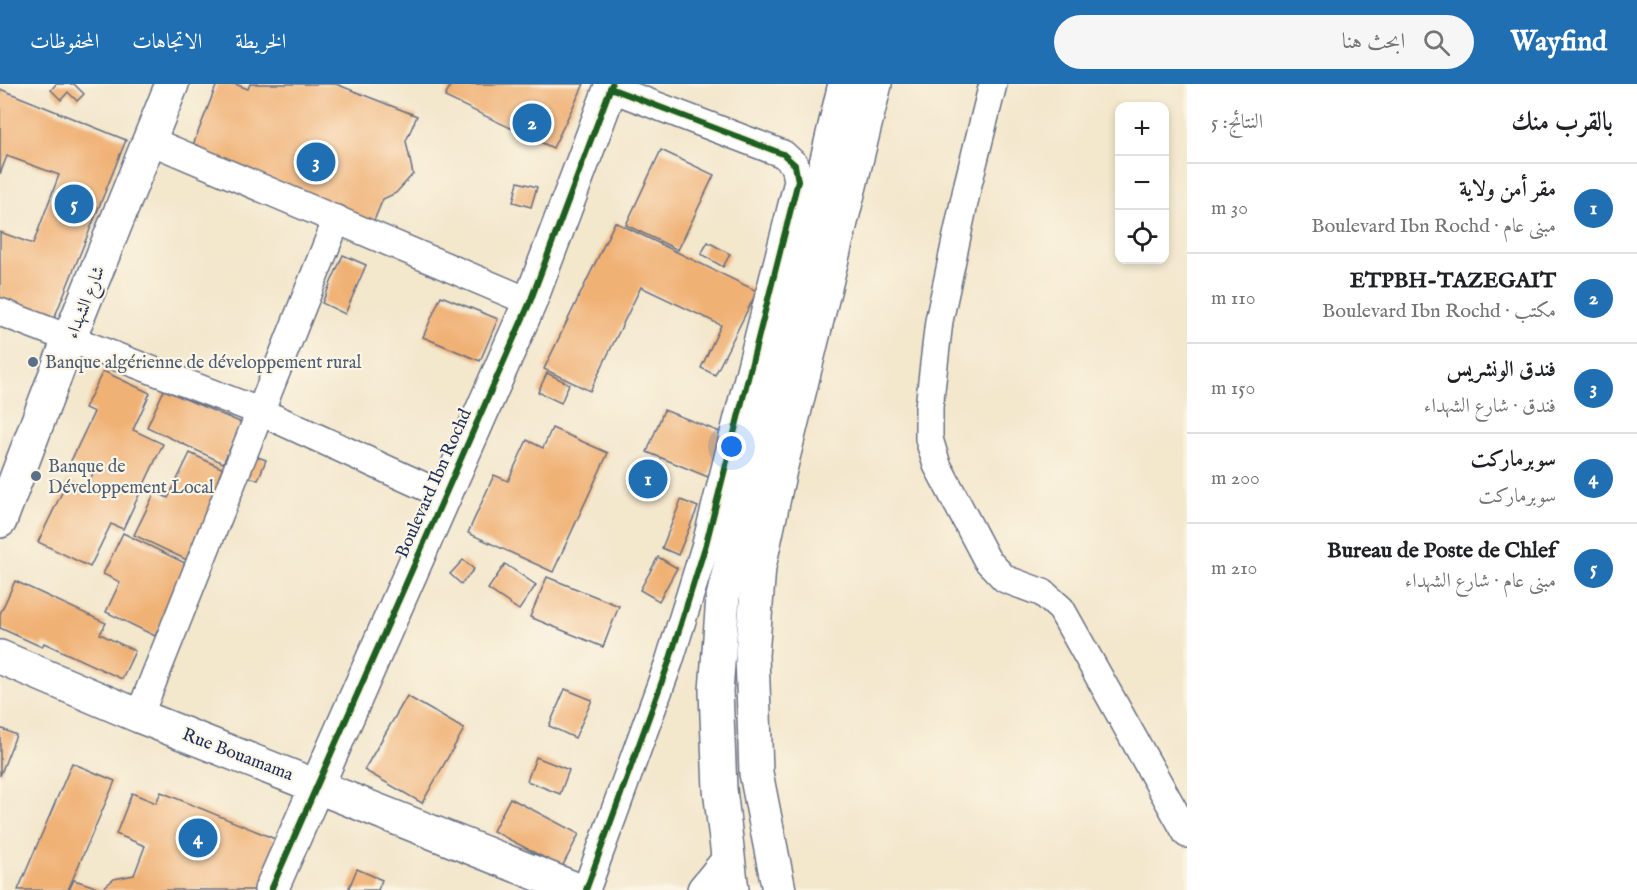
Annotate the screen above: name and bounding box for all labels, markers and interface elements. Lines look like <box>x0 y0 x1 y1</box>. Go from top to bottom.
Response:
search box <box>1054 15 1474 69</box>
text: Wayfind <box>1510 25 1607 60</box>
icon: search <box>1420 26 1453 59</box>
text: ابحث هنا <box>1342 28 1405 56</box>
text: المحفوظات <box>30 29 99 56</box>
text: الاتجاهات <box>132 29 202 56</box>
text: الخريطة <box>235 29 286 56</box>
pin: 2 <box>512 100 552 146</box>
map controls <box>1115 102 1169 264</box>
button: + <box>1115 102 1169 156</box>
text: بالقرب منك <box>1511 106 1613 139</box>
text: النتائج: 5 <box>1211 110 1263 135</box>
pin: 3 <box>296 140 336 184</box>
button: − <box>1115 156 1169 210</box>
text: مقر أمن ولاية <box>1459 176 1556 204</box>
pin: 5 <box>54 182 94 226</box>
text: 30 m <box>1211 196 1248 221</box>
text: 1 <box>1590 196 1597 221</box>
button: locate <box>1115 210 1169 264</box>
text: مبنى عام · Boulevard Ibn Rochd <box>1311 214 1556 239</box>
street label: شارع الشهداء <box>61 263 113 343</box>
text: ETPBH-TAZEGAIT <box>1350 267 1556 295</box>
text: 110 m <box>1211 286 1255 311</box>
text: 2 <box>1589 286 1598 311</box>
text: مكتب · Boulevard Ibn Rochd <box>1322 299 1556 324</box>
place label: Banque algérienne de développement rural <box>45 352 362 375</box>
marker: Banque algérienne de développement rural <box>26 355 40 369</box>
text: فندق الونشريس <box>1446 356 1556 384</box>
text: 150 m <box>1211 376 1255 401</box>
text: 3 <box>1590 376 1597 401</box>
text: فندق · شارع الشهداء <box>1424 394 1556 419</box>
street label: Boulevard Ibn Rochd <box>391 405 478 562</box>
your location <box>717 432 746 461</box>
text: سوبرماركت <box>1470 446 1556 474</box>
place label: Banque de Développement Local <box>48 456 214 500</box>
pin: 1 <box>628 456 668 502</box>
text: 200 m <box>1211 466 1260 491</box>
text: 4 <box>1589 466 1598 491</box>
marker: Banque de Développement Local <box>29 469 43 483</box>
text: سوبرماركت <box>1478 484 1556 509</box>
text: Bureau de Poste de Chlef <box>1327 537 1556 565</box>
text: 210 m <box>1211 556 1257 581</box>
text: 5 <box>1590 556 1597 581</box>
text: مبنى عام · شارع الشهداء <box>1405 569 1556 594</box>
street label: Rue Bouamama <box>179 724 296 787</box>
pin: 4 <box>178 816 218 861</box>

